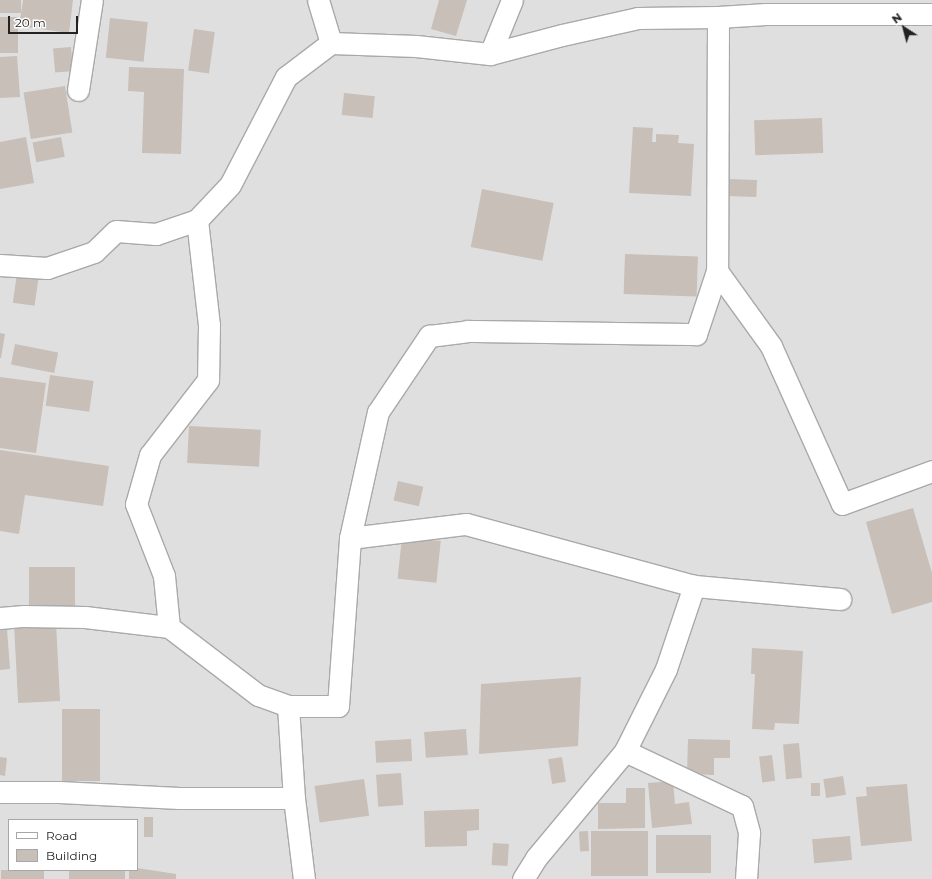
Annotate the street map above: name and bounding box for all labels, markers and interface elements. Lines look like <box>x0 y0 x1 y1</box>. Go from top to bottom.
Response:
scale bar <box>10 8 80 34</box>
north arrow <box>884 8 924 48</box>
text: N <box>889 10 905 27</box>
text: 20 m <box>15 15 46 30</box>
legend <box>8 819 138 871</box>
text: Road <box>46 828 77 843</box>
text: Building <box>46 848 97 863</box>

